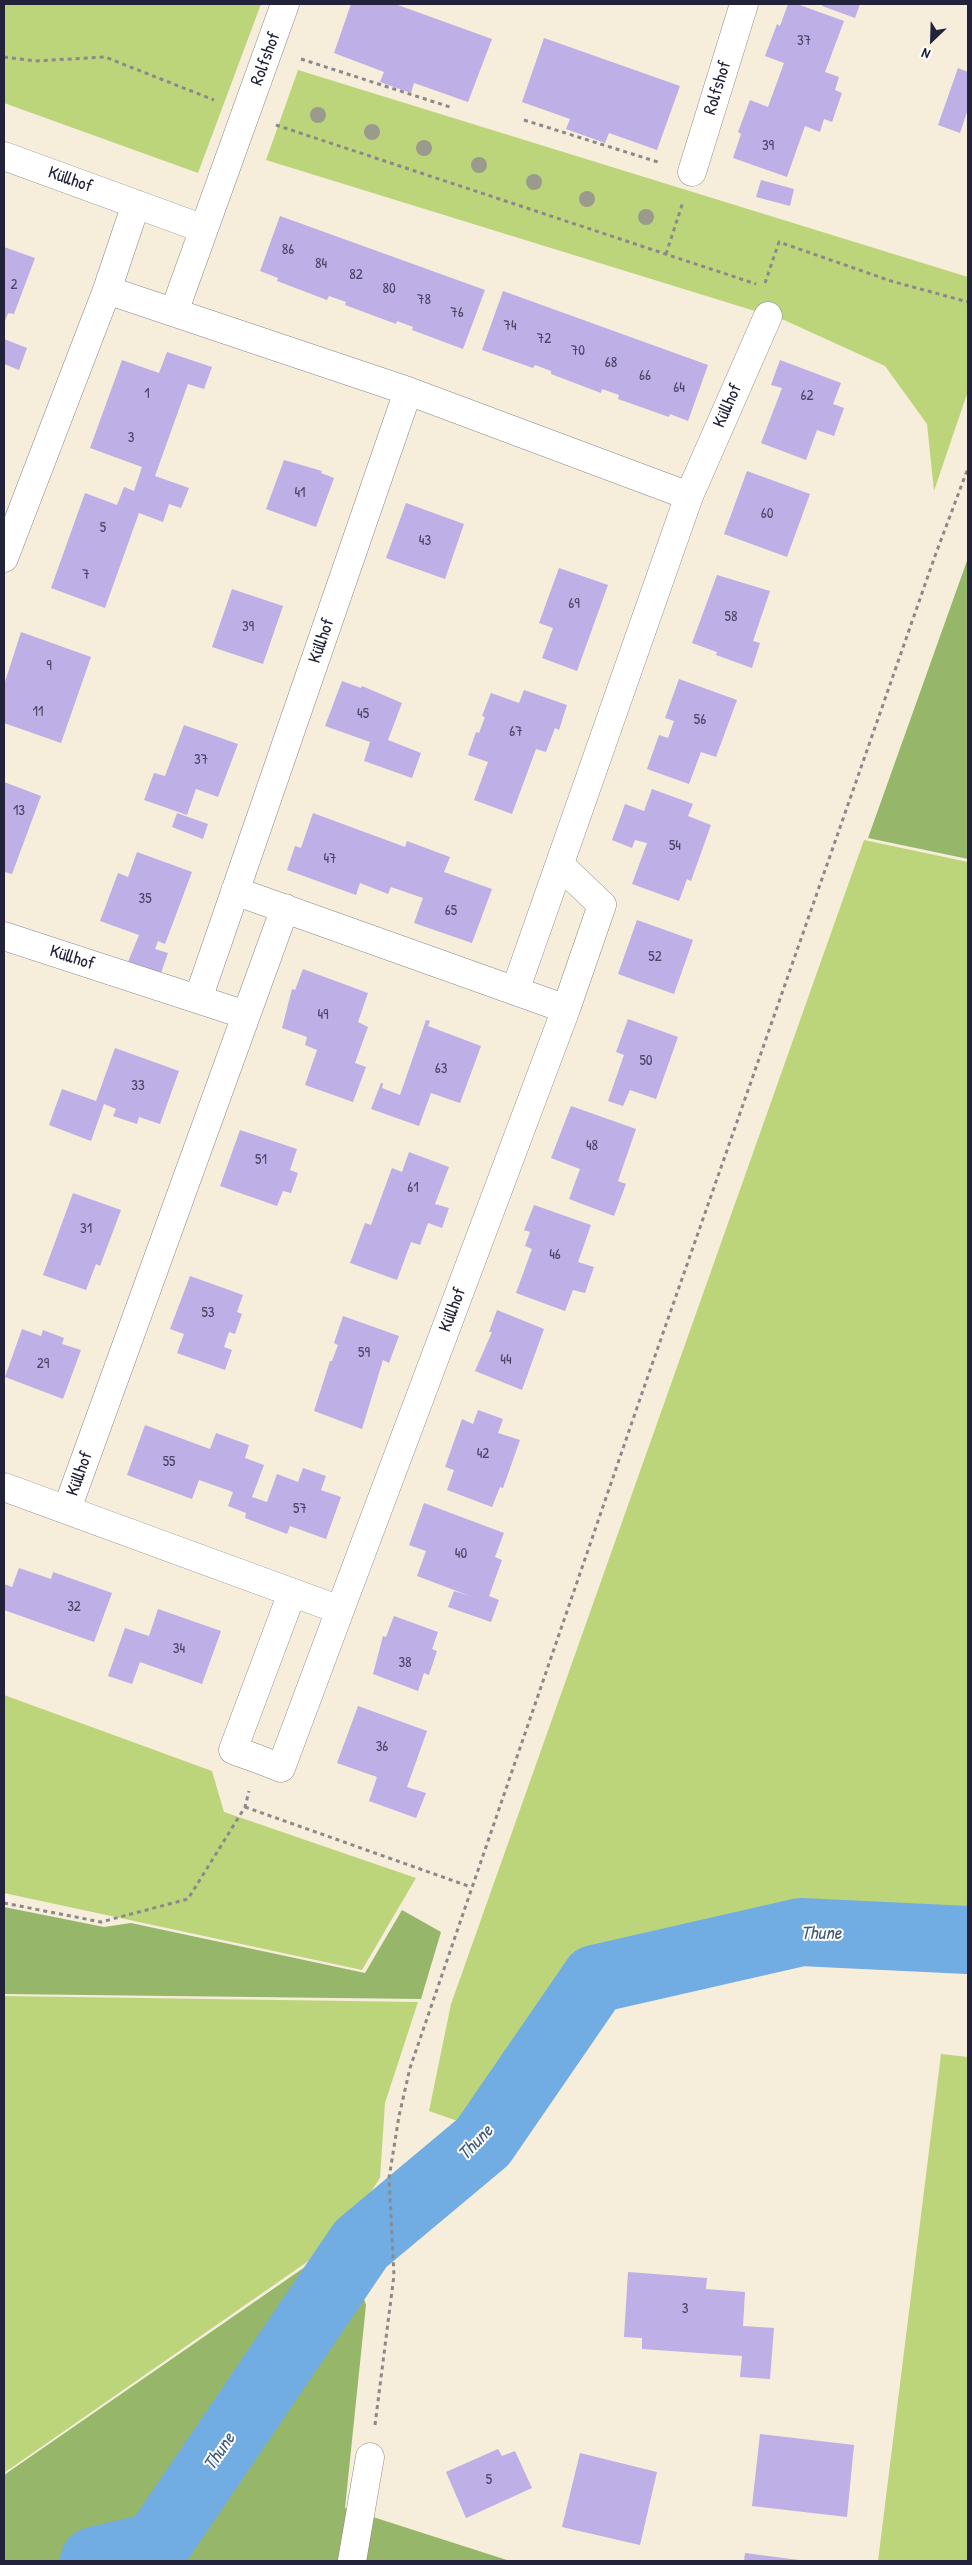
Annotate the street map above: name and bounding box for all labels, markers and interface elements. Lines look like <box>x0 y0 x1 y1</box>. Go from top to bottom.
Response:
north arrow <box>907 15 957 65</box>
street label: Rolfshof <box>246 30 286 88</box>
house number: 37 <box>797 32 811 50</box>
text: N <box>918 44 933 64</box>
street label: Rolfshof <box>700 59 736 117</box>
house number: 39 <box>762 137 774 155</box>
street label: Küllhof <box>45 162 95 198</box>
house number: 86 <box>282 241 294 259</box>
house number: 84 <box>315 255 327 273</box>
house number: 82 <box>349 266 363 284</box>
house number: 2 <box>10 276 18 294</box>
house number: 80 <box>382 280 396 298</box>
house number: 78 <box>417 291 431 309</box>
house number: 76 <box>450 304 464 322</box>
house number: 74 <box>503 317 517 335</box>
house number: 72 <box>537 330 551 348</box>
house number: 70 <box>571 342 585 360</box>
house number: 68 <box>605 354 617 372</box>
house number: 66 <box>639 367 651 385</box>
house number: 64 <box>673 379 685 397</box>
street label: Küllhof <box>709 381 747 431</box>
house number: 1 <box>144 385 150 403</box>
house number: 62 <box>800 387 814 405</box>
house number: 3 <box>128 429 134 447</box>
house number: 41 <box>294 484 306 502</box>
house number: 60 <box>761 505 773 523</box>
house number: 5 <box>100 519 106 537</box>
house number: 43 <box>419 532 431 550</box>
house number: 7 <box>82 566 90 584</box>
house number: 69 <box>568 595 580 613</box>
house number: 58 <box>725 608 737 626</box>
street label: Küllhof <box>304 616 340 666</box>
house number: 39 <box>242 618 254 636</box>
house number: 9 <box>46 657 52 675</box>
house number: 11 <box>33 703 43 721</box>
house number: 45 <box>357 705 369 723</box>
house number: 56 <box>694 711 706 729</box>
house number: 67 <box>509 723 523 741</box>
house number: 37 <box>194 751 208 769</box>
house number: 13 <box>13 802 25 820</box>
house number: 54 <box>669 837 681 855</box>
house number: 47 <box>323 850 337 868</box>
house number: 35 <box>138 890 152 908</box>
house number: 65 <box>445 902 457 920</box>
street label: Küllhof <box>47 941 97 975</box>
house number: 52 <box>648 948 662 966</box>
house number: 49 <box>317 1006 329 1024</box>
house number: 50 <box>639 1052 653 1070</box>
house number: 63 <box>435 1060 447 1078</box>
house number: 33 <box>131 1077 145 1095</box>
house number: 48 <box>586 1137 598 1155</box>
house number: 51 <box>255 1151 267 1169</box>
house number: 61 <box>407 1179 419 1197</box>
house number: 31 <box>80 1220 92 1238</box>
house number: 46 <box>549 1246 561 1264</box>
street label: Küllhof <box>435 1285 471 1335</box>
house number: 53 <box>201 1304 215 1322</box>
house number: 59 <box>358 1344 370 1362</box>
house number: 44 <box>500 1351 512 1369</box>
house number: 29 <box>37 1355 49 1373</box>
house number: 42 <box>477 1445 489 1463</box>
street label: Küllhof <box>62 1449 98 1499</box>
house number: 55 <box>163 1453 175 1471</box>
house number: 57 <box>293 1500 307 1518</box>
house number: 40 <box>455 1545 467 1563</box>
house number: 32 <box>67 1598 81 1616</box>
house number: 34 <box>173 1640 185 1658</box>
house number: 38 <box>398 1654 412 1672</box>
house number: 36 <box>376 1738 388 1756</box>
water label: Thune <box>801 1923 841 1945</box>
water label: Thune <box>454 2120 498 2166</box>
house number: 3 <box>682 2300 688 2318</box>
water label: Thune <box>199 2429 241 2475</box>
house number: 5 <box>486 2471 492 2489</box>

